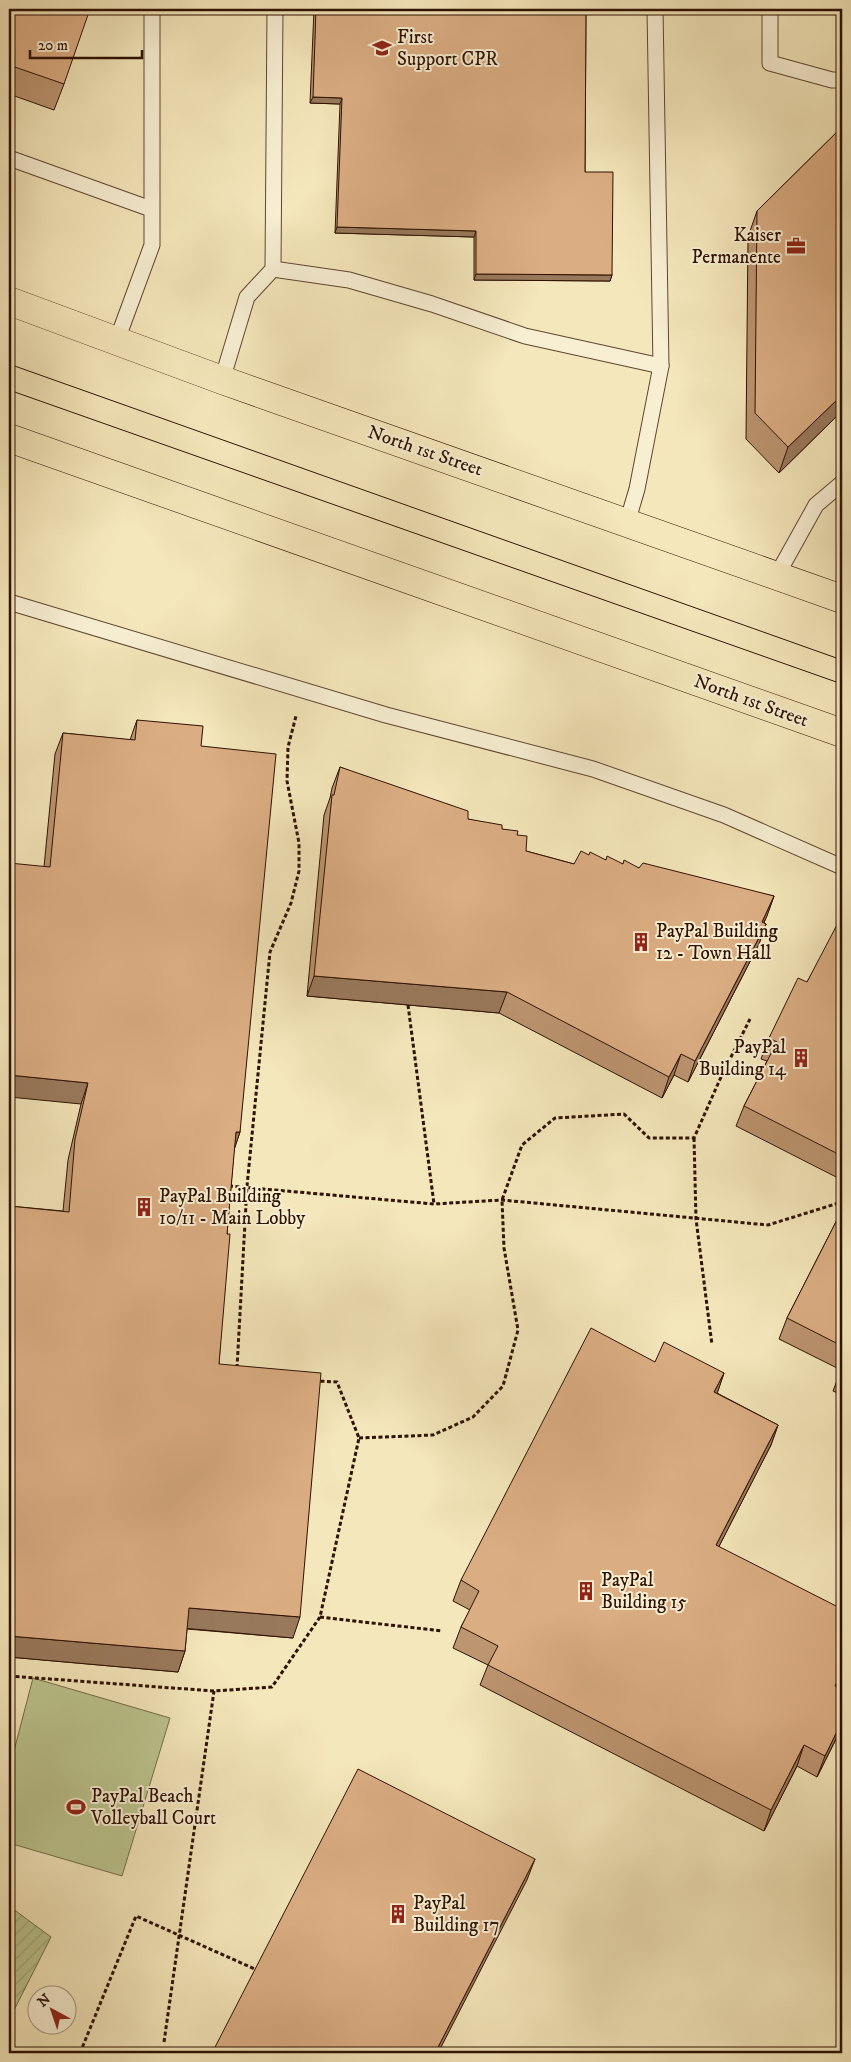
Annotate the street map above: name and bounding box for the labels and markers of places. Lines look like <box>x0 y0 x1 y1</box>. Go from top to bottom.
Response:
place label: First Support CPR <box>397 26 498 71</box>
school or university icon: First Support CPR <box>371 37 393 59</box>
place label: Kaiser Permanente <box>691 224 781 269</box>
office icon: Kaiser Permanente <box>785 235 807 257</box>
place label: PayPal Building 12 - Town Hall <box>656 920 779 965</box>
building icon: PayPal Building 12 - Town Hall <box>630 931 652 953</box>
place label: PayPal Building 14 <box>699 1036 787 1081</box>
building icon: PayPal Building 14 <box>790 1047 812 1069</box>
place label: PayPal Building 10/11 - Main Lobby <box>159 1185 306 1230</box>
building icon: PayPal Building 10/11 - Main Lobby <box>133 1196 155 1218</box>
place label: PayPal Building 15 <box>601 1569 687 1614</box>
building icon: PayPal Building 15 <box>575 1580 597 1602</box>
place label: PayPal Beach Volleyball Court <box>90 1785 216 1830</box>
sports icon: PayPal Beach Volleyball Court <box>65 1796 87 1818</box>
place label: PayPal Building 17 <box>413 1892 499 1937</box>
building icon: PayPal Building 17 <box>387 1903 409 1925</box>

